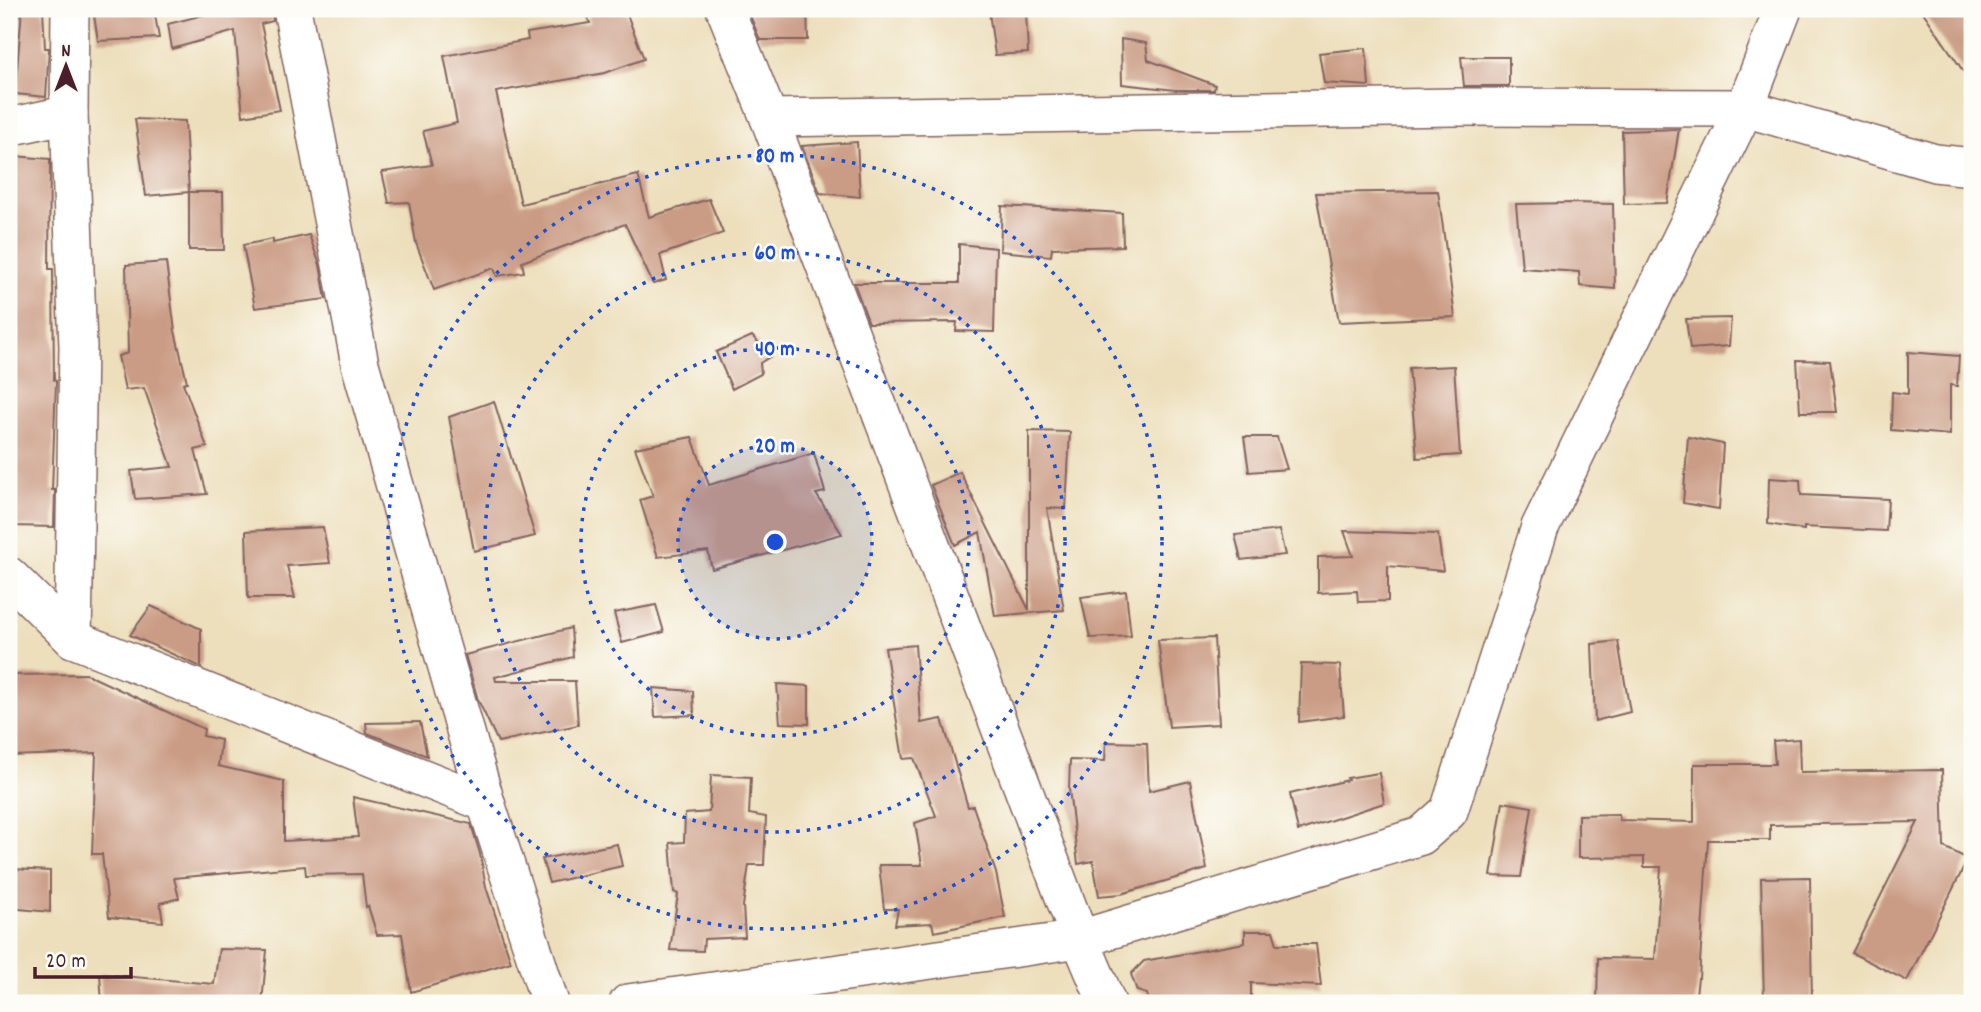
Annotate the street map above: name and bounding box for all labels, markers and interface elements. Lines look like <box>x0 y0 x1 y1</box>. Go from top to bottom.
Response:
north arrow <box>32 32 102 102</box>
text: N <box>61 39 71 66</box>
text: 80 m <box>755 143 795 173</box>
text: 60 m <box>755 240 795 270</box>
text: 40 m <box>755 336 795 366</box>
text: 20 m <box>755 433 795 463</box>
centre of rings <box>763 530 787 554</box>
scale bar <box>35 935 131 979</box>
text: 20 m <box>46 948 86 978</box>

